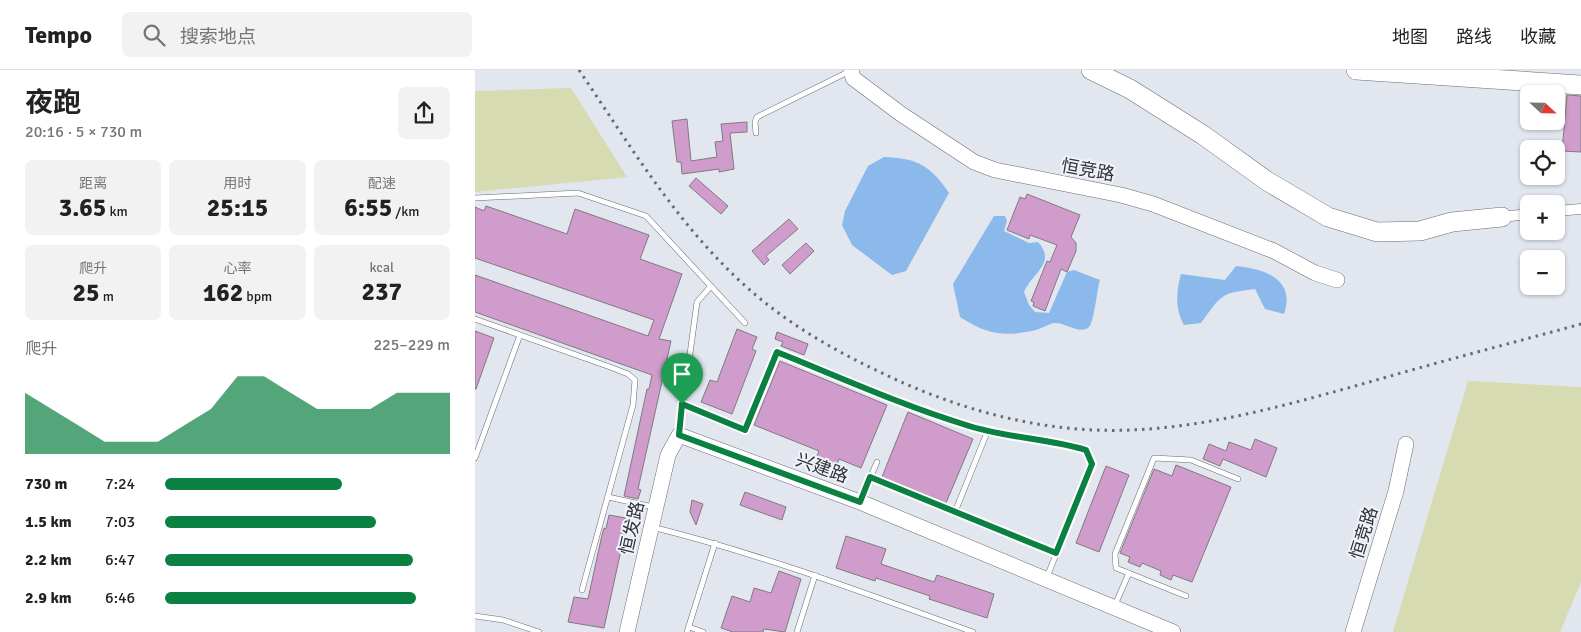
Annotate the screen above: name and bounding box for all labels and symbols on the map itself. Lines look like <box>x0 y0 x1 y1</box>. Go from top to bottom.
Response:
north arrow <box>1520 85 1565 130</box>
street label: 恒竞路 <box>1060 154 1116 186</box>
pin <box>661 353 703 404</box>
street label: 兴建路 <box>793 448 851 488</box>
street label: 恒发路 <box>615 499 649 557</box>
street label: 恒竞路 <box>1346 504 1382 562</box>

